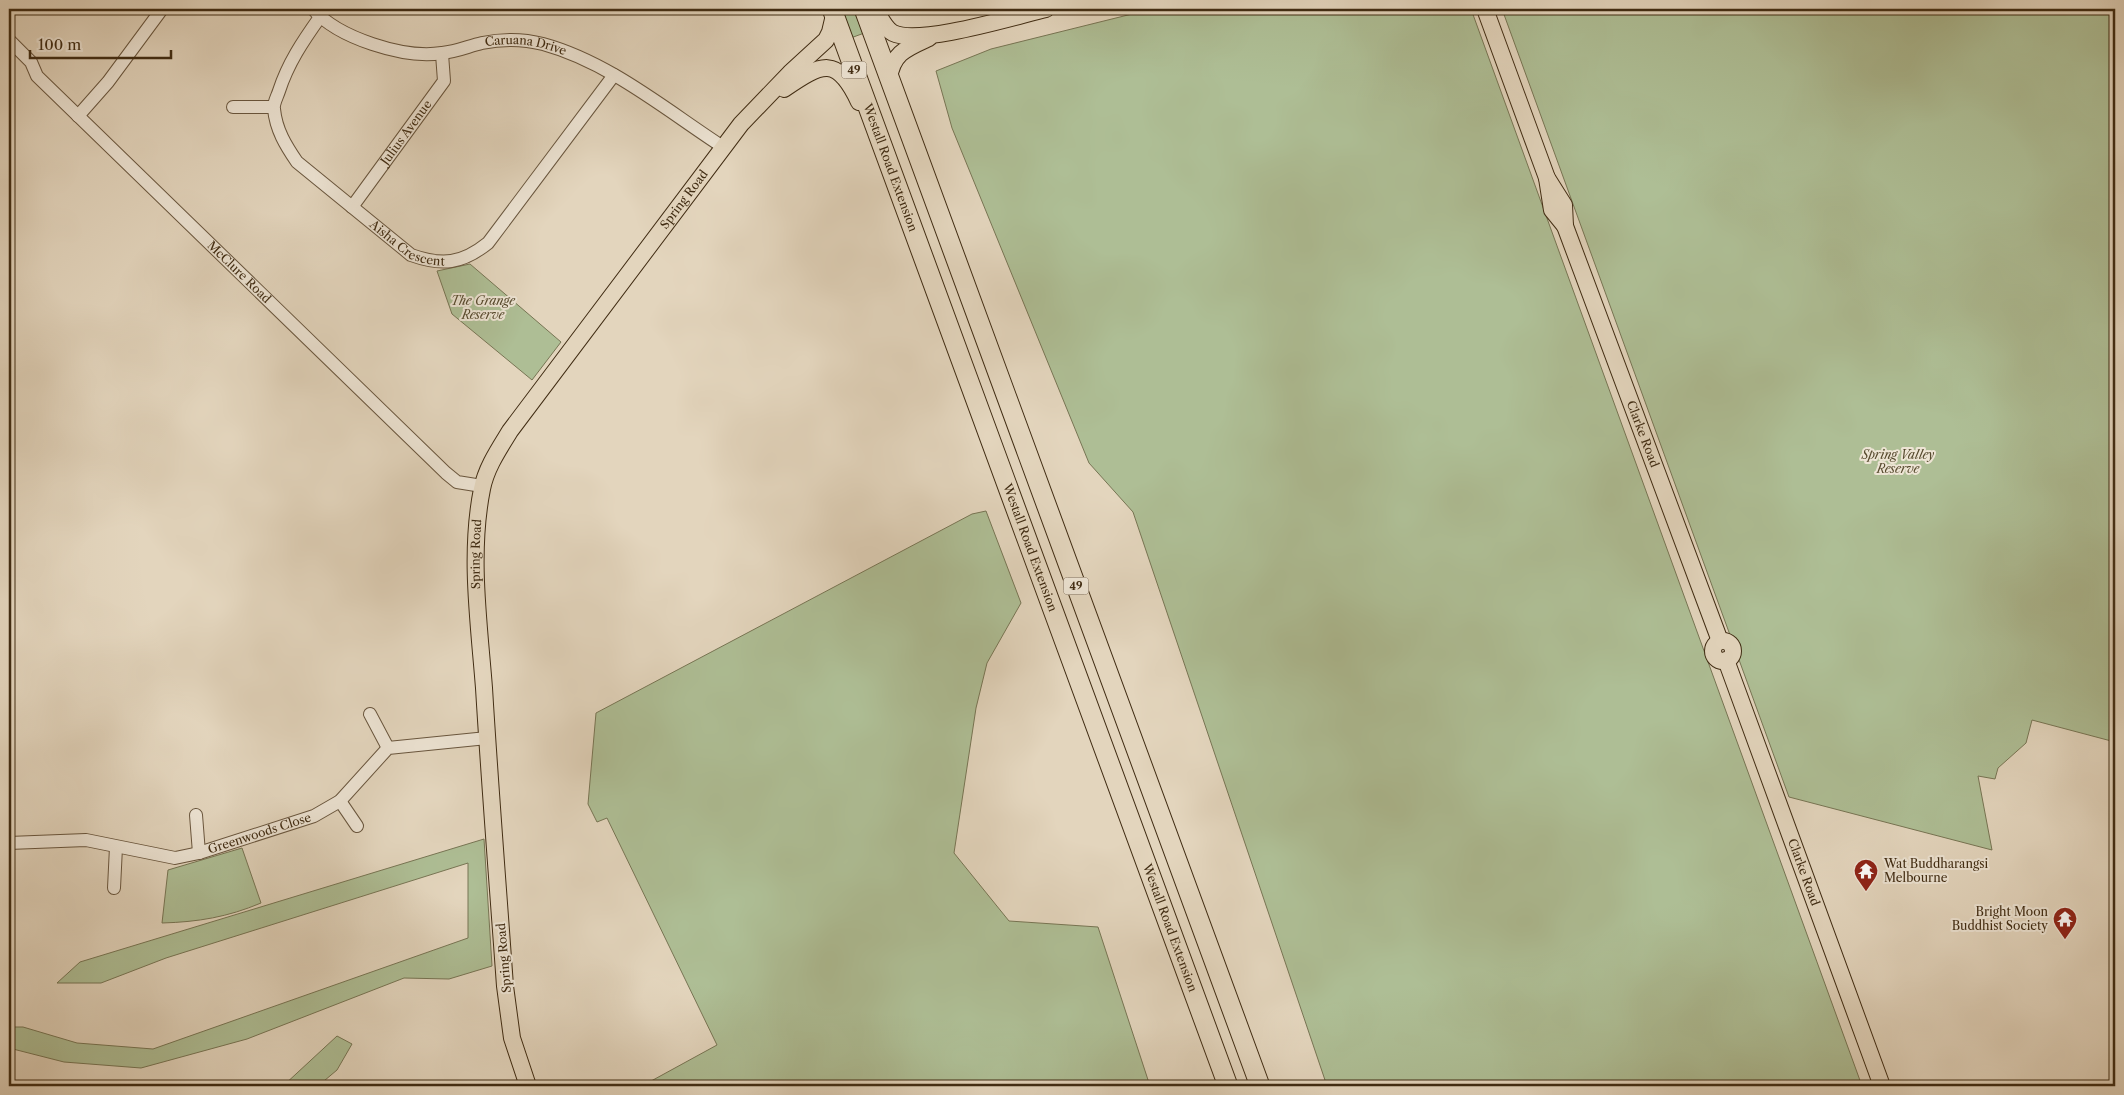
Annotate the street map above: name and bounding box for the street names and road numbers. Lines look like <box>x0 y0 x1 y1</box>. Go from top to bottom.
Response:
street label: Caruana Drive <box>484 32 569 58</box>
road number: 49 <box>842 62 866 78</box>
street label: Julius Avenue <box>376 97 435 169</box>
street label: Westall Road Extension <box>860 100 921 234</box>
street label: Spring Road <box>657 166 711 232</box>
street label: Aisha Crescent <box>366 216 446 269</box>
street label: McClure Road <box>204 238 275 307</box>
street label: Clarke Road <box>1624 398 1663 470</box>
street label: Westall Road Extension <box>1000 480 1061 614</box>
street label: Spring Road <box>468 518 485 589</box>
road number: 49 <box>1064 578 1088 594</box>
street label: Greenwoods Close <box>206 809 313 857</box>
street label: Clarke Road <box>1785 836 1824 908</box>
street label: Westall Road Extension <box>1140 861 1201 994</box>
street label: Spring Road <box>493 922 514 994</box>

